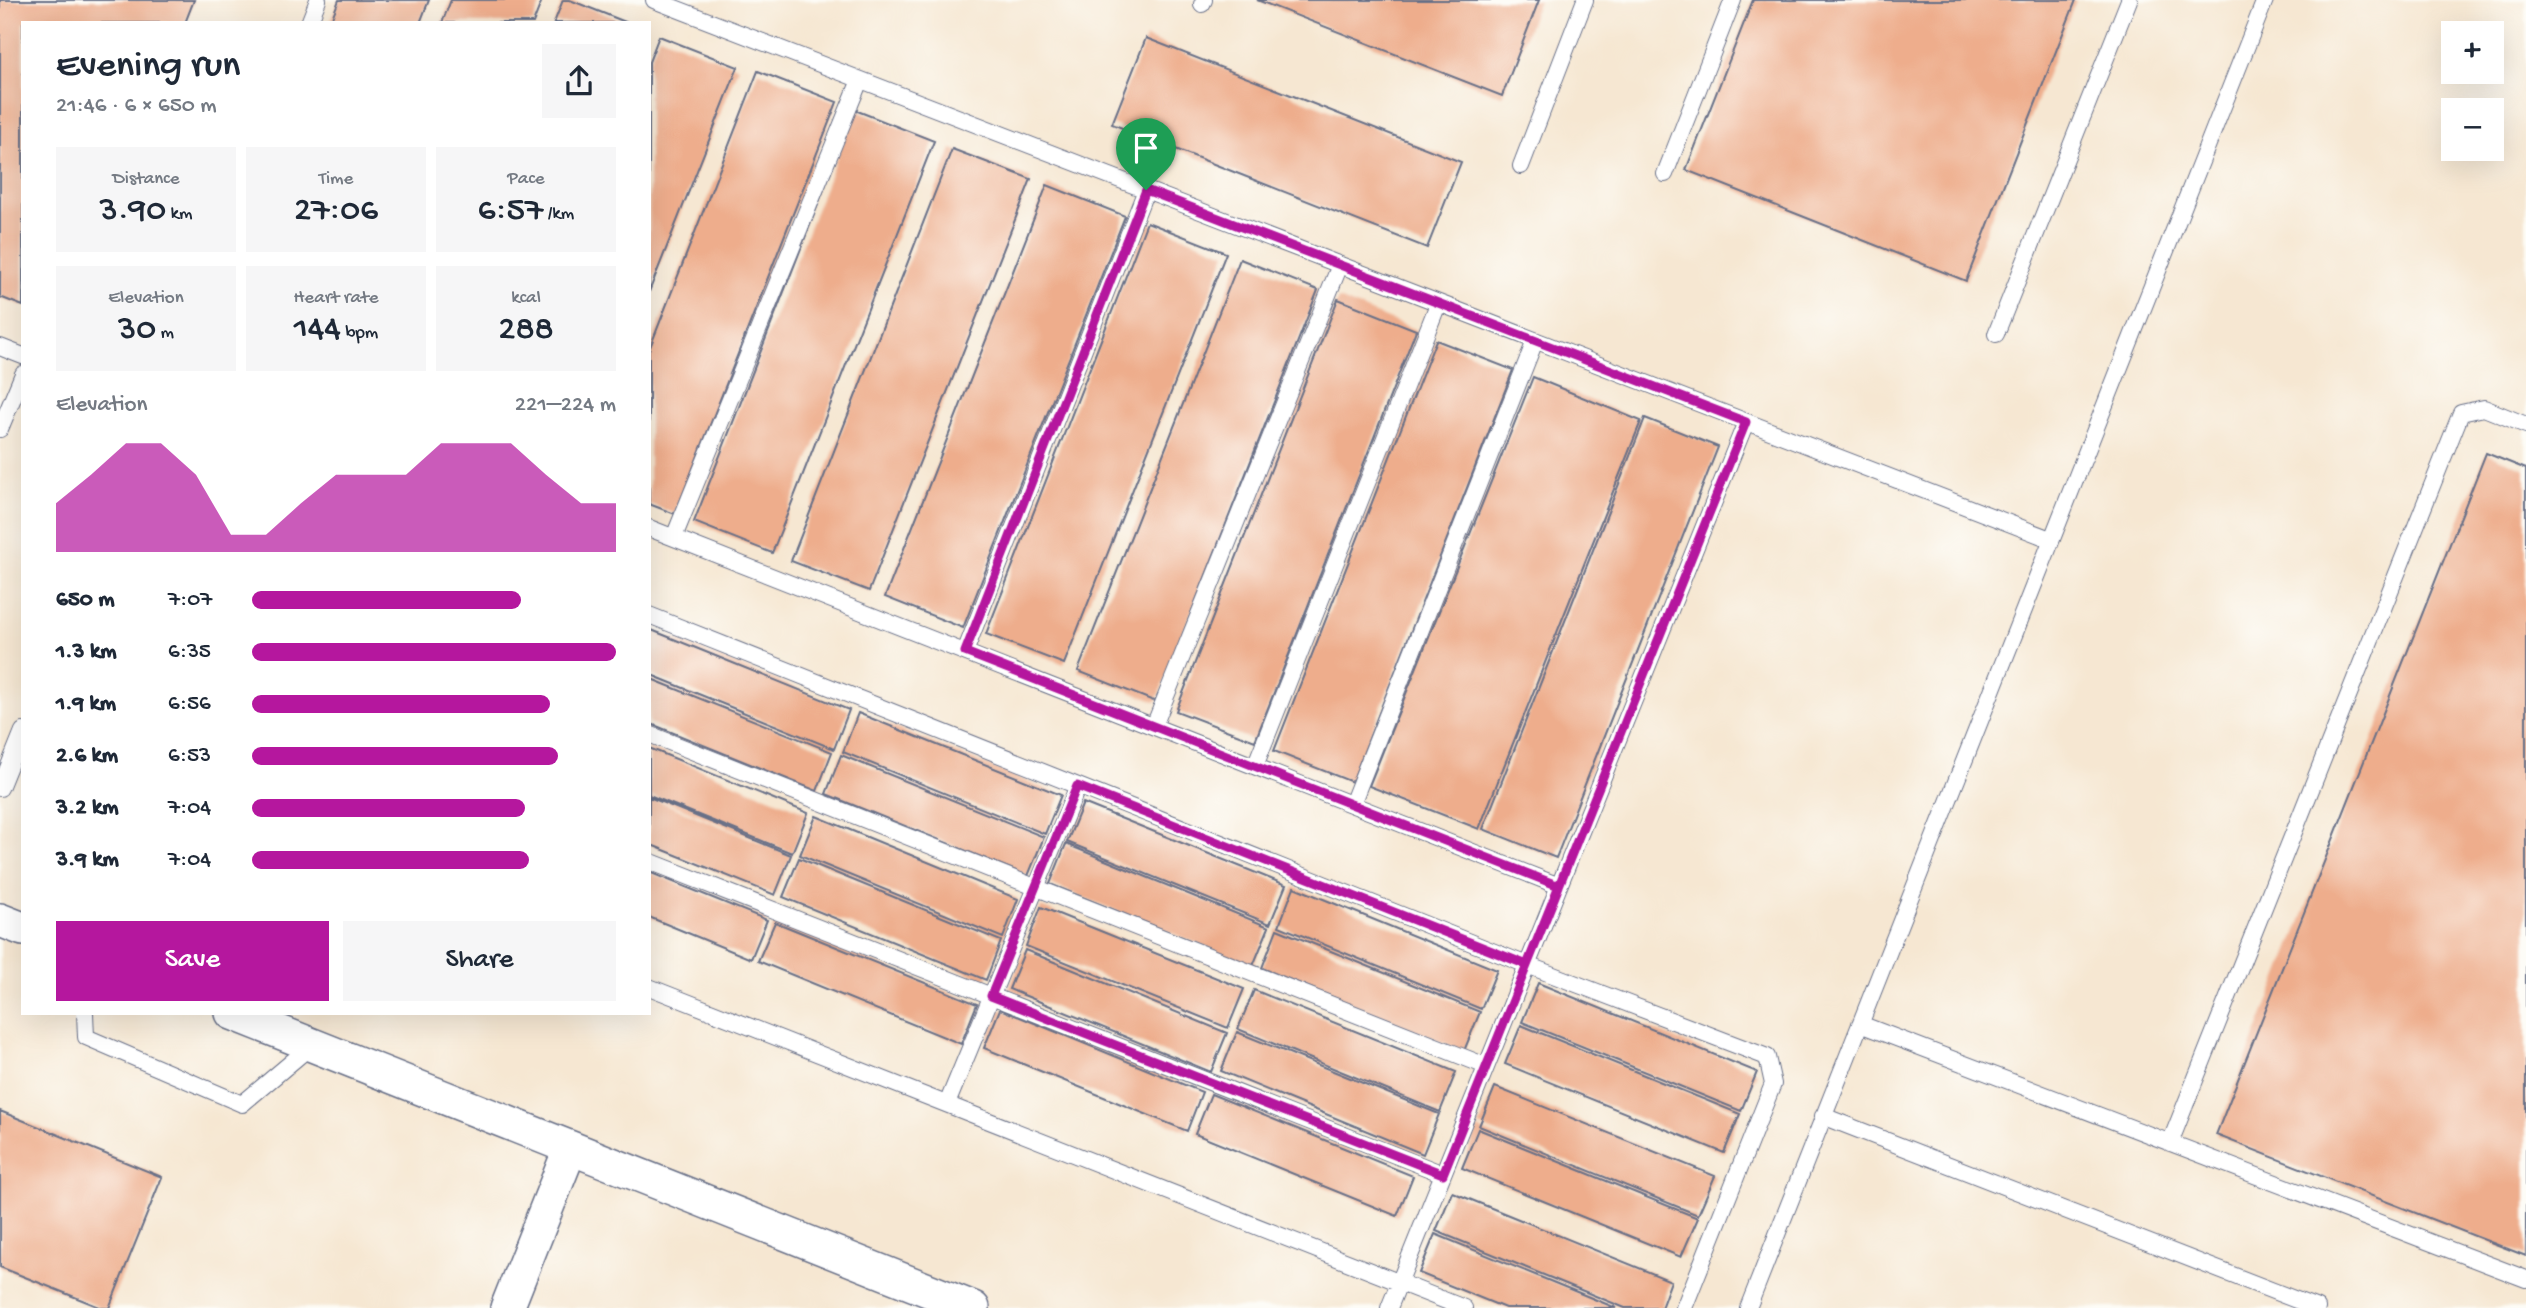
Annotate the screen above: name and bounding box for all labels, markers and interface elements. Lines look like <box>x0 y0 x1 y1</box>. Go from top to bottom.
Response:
map controls <box>2441 21 2504 161</box>
button: + <box>2441 21 2504 84</box>
button: share <box>542 44 616 118</box>
text: Evening run <box>56 45 240 89</box>
text: 21:46 · 6 × 650 m <box>56 93 217 120</box>
button: − <box>2441 98 2504 161</box>
pin <box>1116 118 1176 190</box>
icon: arrive <box>1127 129 1165 167</box>
text: Distance <box>112 168 180 191</box>
text: Time <box>319 168 353 191</box>
text: Pace <box>507 168 545 191</box>
text: 3.90 <box>99 191 166 232</box>
text: 27:06 <box>294 191 378 232</box>
text: 6:57 <box>478 191 543 232</box>
text: km <box>166 203 193 226</box>
text: /km <box>543 203 574 226</box>
text: Elevation <box>108 287 184 310</box>
text: Heart rate <box>293 287 379 310</box>
text: kcal <box>511 287 541 310</box>
text: 30 <box>118 310 156 351</box>
text: 144 <box>294 310 341 351</box>
text: 288 <box>498 310 554 351</box>
text: m <box>156 322 174 345</box>
text: bpm <box>341 322 378 345</box>
text: Elevation <box>56 392 147 419</box>
text: 221–224 m <box>515 392 616 419</box>
text: 650 m <box>56 587 115 614</box>
text: 7:07 <box>168 587 212 614</box>
text: 1.3 km <box>56 639 116 666</box>
text: 6:35 <box>168 639 211 666</box>
text: 1.9 km <box>56 691 116 718</box>
text: 6:56 <box>168 691 211 718</box>
text: 2.6 km <box>56 743 118 770</box>
text: 6:53 <box>168 743 211 770</box>
text: 3.2 km <box>56 795 118 822</box>
text: 7:04 <box>168 795 211 822</box>
text: 3.9 km <box>56 847 119 874</box>
text: 7:04 <box>168 847 211 874</box>
button: Save <box>56 921 329 1001</box>
button: Share <box>343 921 616 1001</box>

